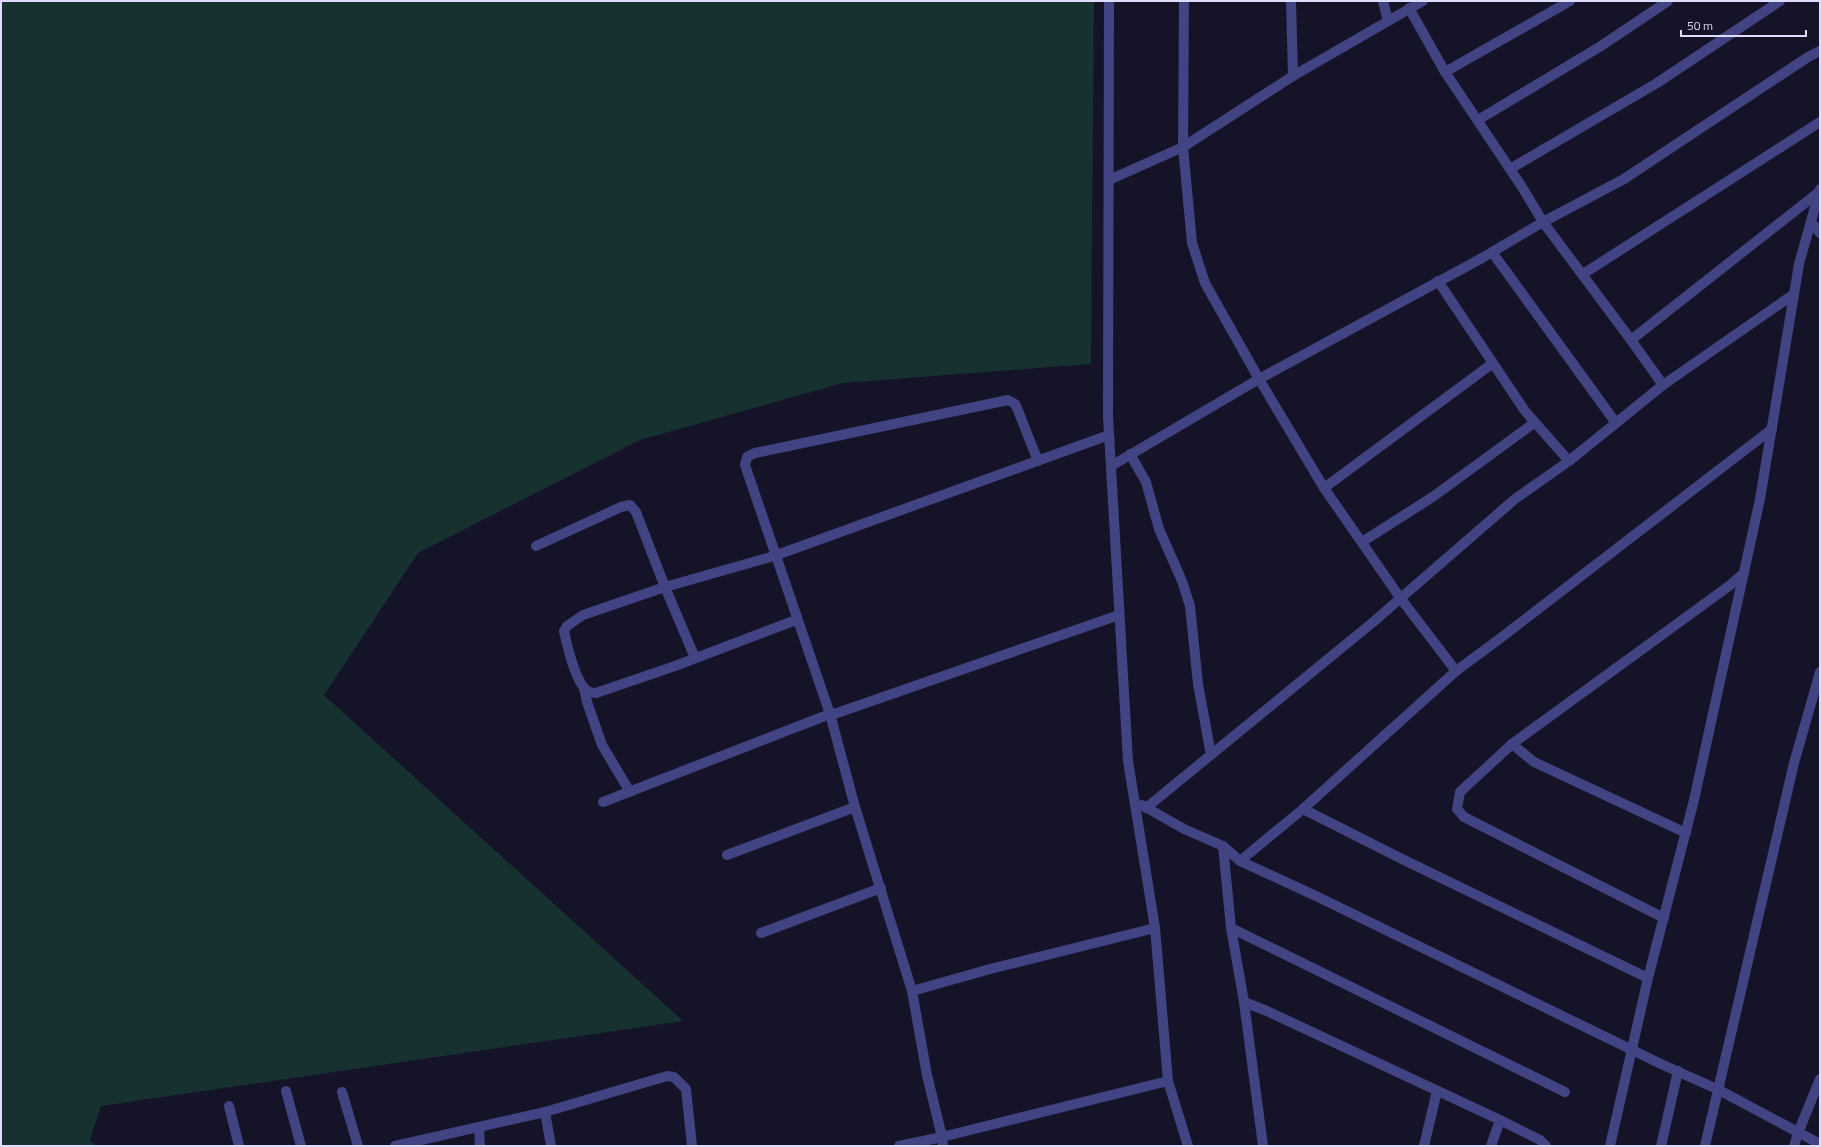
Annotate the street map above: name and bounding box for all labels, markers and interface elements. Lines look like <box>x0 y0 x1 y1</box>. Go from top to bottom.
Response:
scale bar <box>1681 12 1806 38</box>
text: 50 m <box>1687 16 1713 35</box>

